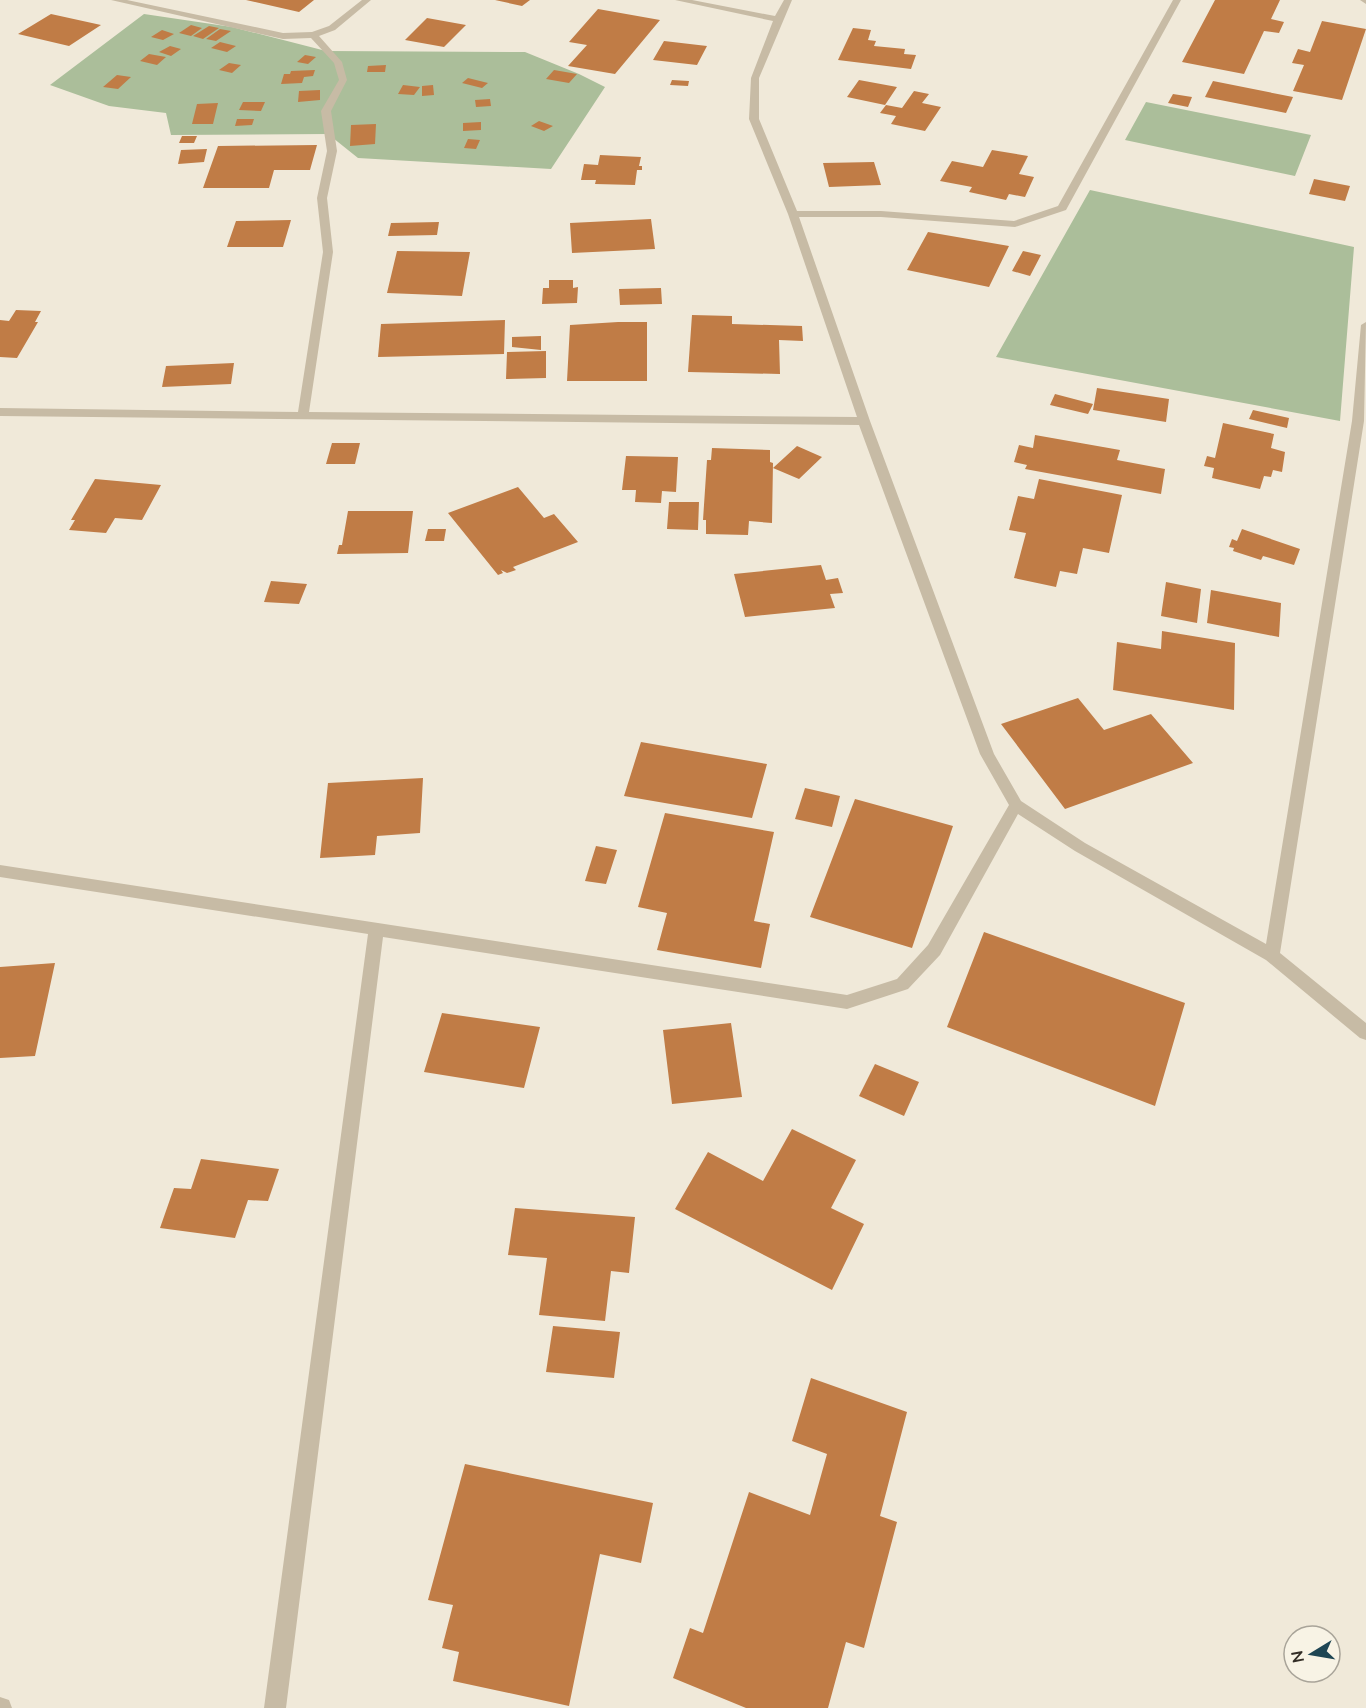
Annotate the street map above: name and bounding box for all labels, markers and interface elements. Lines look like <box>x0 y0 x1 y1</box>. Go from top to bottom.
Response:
north arrow <box>1282 1624 1342 1684</box>
text: N <box>1286 1649 1310 1665</box>

